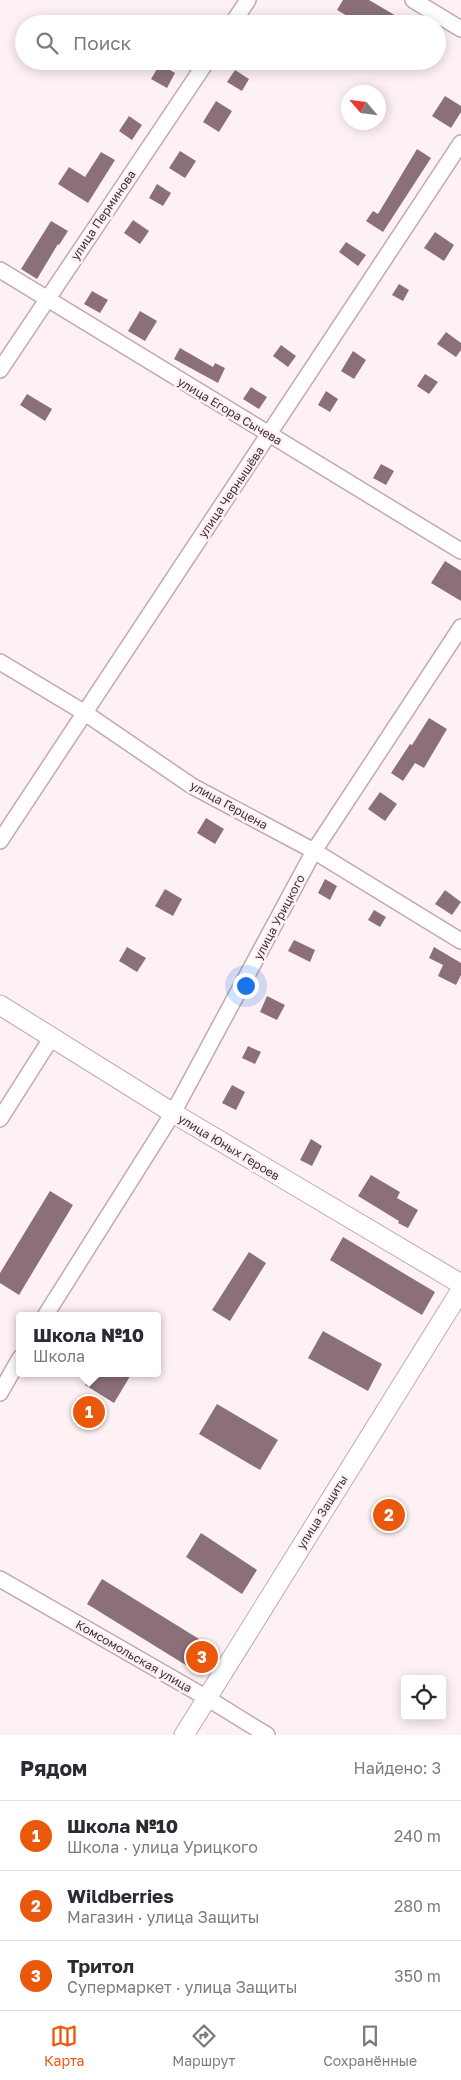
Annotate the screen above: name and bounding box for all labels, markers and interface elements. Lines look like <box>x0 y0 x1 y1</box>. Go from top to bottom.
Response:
search box <box>15 15 446 70</box>
icon: search <box>33 29 61 57</box>
text: Поиск <box>73 31 132 54</box>
north arrow <box>341 85 386 130</box>
street label: улица Перминова <box>67 167 139 263</box>
street label: улица Егора Сычева <box>175 374 285 448</box>
street label: улица Чернышёва <box>195 444 267 540</box>
street label: улица Герцена <box>188 777 270 833</box>
street label: улица Урицкого <box>250 872 308 962</box>
your location <box>233 973 259 999</box>
street label: улица Юных Героев <box>175 1111 283 1183</box>
popup <box>16 1312 161 1377</box>
text: Школа №10 <box>33 1323 144 1346</box>
text: Школа <box>33 1346 85 1366</box>
pin: 1 <box>73 1393 105 1431</box>
street label: улица Защиты <box>293 1472 351 1552</box>
pin: 2 <box>373 1496 405 1534</box>
street label: Комсомольская улица <box>73 1617 195 1695</box>
pin: 3 <box>186 1638 218 1676</box>
map controls <box>401 1675 446 1720</box>
button: locate <box>401 1675 446 1720</box>
text: Рядом <box>20 1755 87 1781</box>
text: Найдено: 3 <box>354 1758 441 1778</box>
text: Школа №10 <box>67 1814 178 1837</box>
text: 1 <box>32 1826 40 1846</box>
text: 240 m <box>394 1826 441 1846</box>
text: Школа · улица Урицкого <box>67 1837 258 1857</box>
text: Wildberries <box>67 1884 174 1907</box>
text: 2 <box>31 1896 41 1916</box>
text: 280 m <box>394 1896 441 1916</box>
text: Магазин · улица Защиты <box>67 1907 259 1927</box>
text: Тритол <box>67 1954 134 1977</box>
text: 3 <box>31 1966 41 1986</box>
text: 350 m <box>394 1966 441 1986</box>
text: Супермаркет · улица Защиты <box>67 1977 297 1997</box>
tab: Карта <box>44 2022 84 2069</box>
tab: Маршрут <box>172 2022 235 2069</box>
tab: Сохранённые <box>323 2022 417 2069</box>

